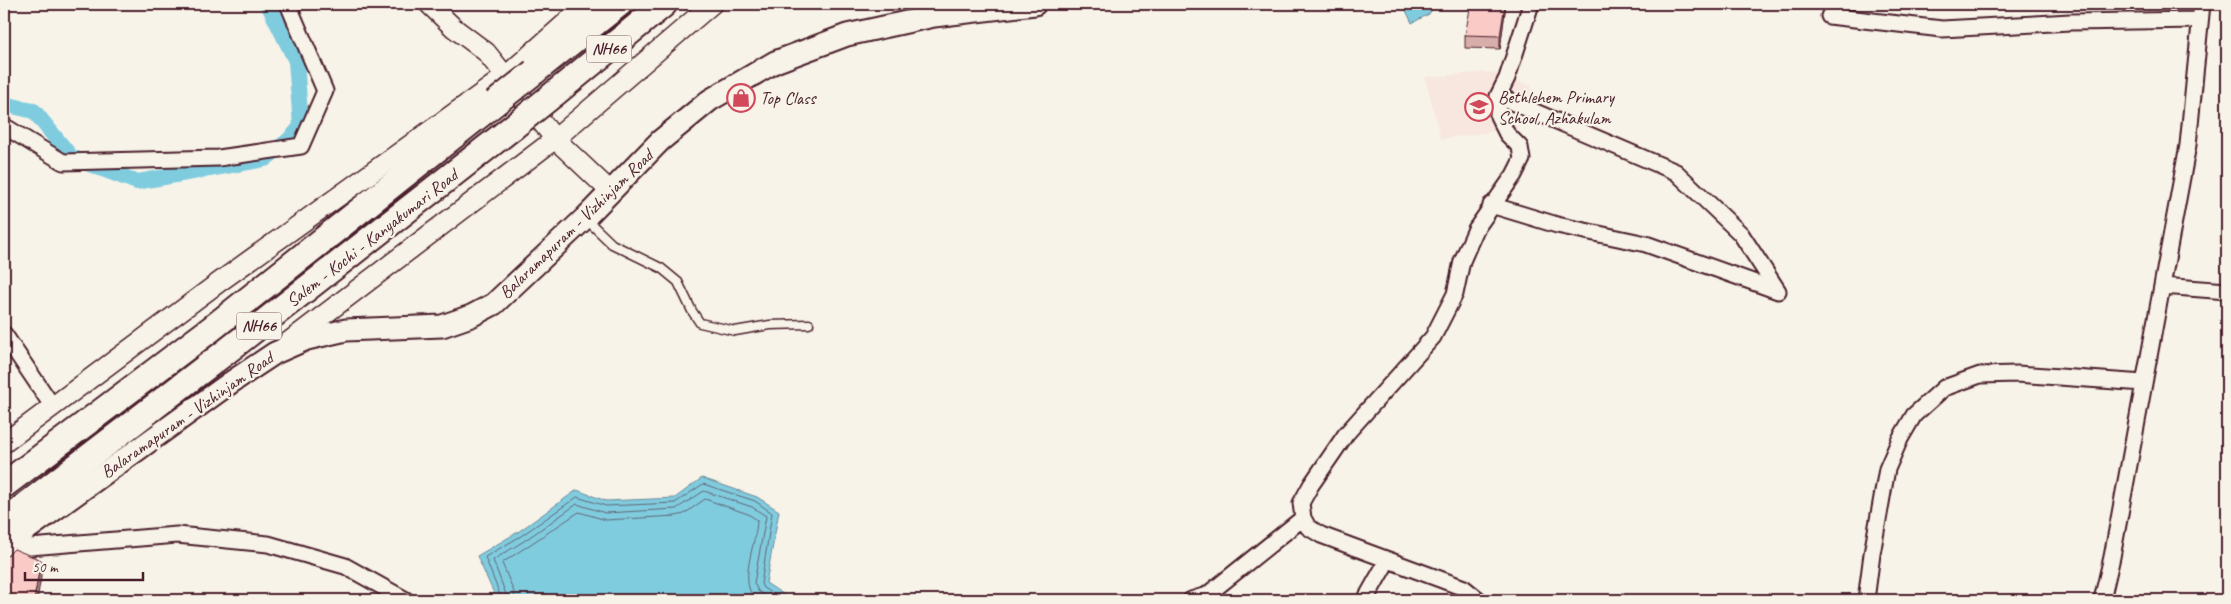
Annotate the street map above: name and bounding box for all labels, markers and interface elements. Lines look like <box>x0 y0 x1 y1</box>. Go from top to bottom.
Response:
road number: NH66 <box>586 36 632 62</box>
shop icon: Top Class <box>726 83 756 113</box>
place label: Bethlehem Primary School, Azhakulam <box>1498 86 1616 129</box>
place label: Top Class <box>760 87 817 109</box>
school or university icon: Bethlehem Primary School, Azhakulam <box>1464 92 1494 122</box>
street label: Balaramapuram - Vizhinjam Road <box>495 143 660 303</box>
street label: Salem - Kochi - Kanyakumari Road <box>282 162 464 312</box>
road number: NH66 <box>236 312 282 340</box>
street label: Balaramapuram - Vizhinjam Road <box>97 345 280 483</box>
scale bar <box>25 549 142 581</box>
text: 50 m <box>32 558 59 577</box>

